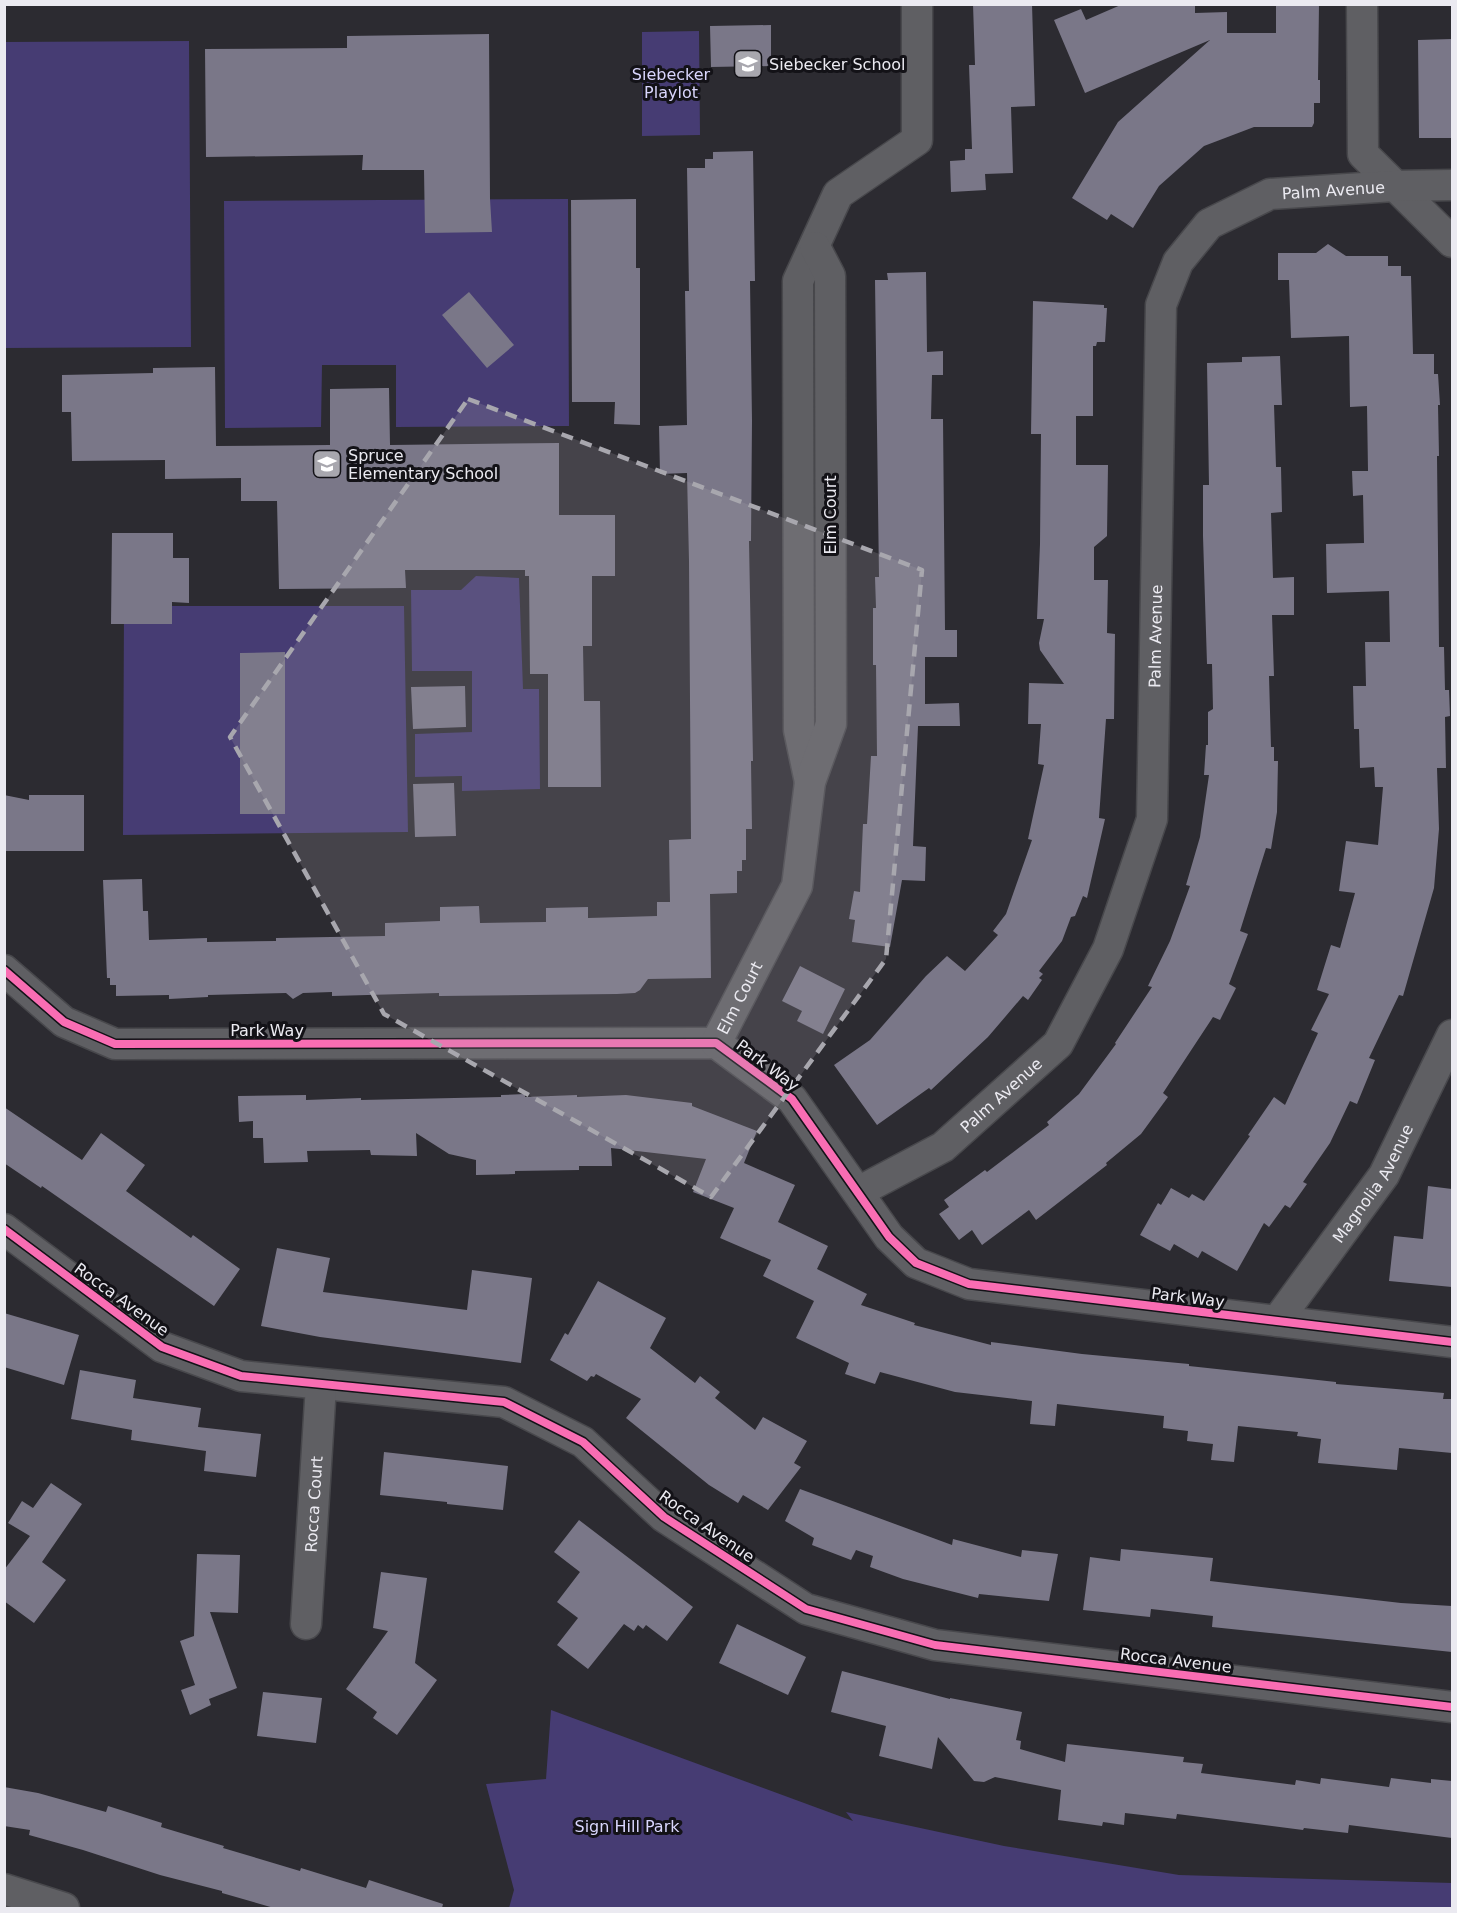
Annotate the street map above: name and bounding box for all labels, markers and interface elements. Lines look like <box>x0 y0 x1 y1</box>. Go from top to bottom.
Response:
school or university icon: Siebecker School <box>732 48 764 80</box>
place label: Siebecker School <box>769 55 906 74</box>
park label: Siebecker Playlot <box>632 65 711 102</box>
street label: Palm Avenue <box>1281 178 1386 203</box>
place label: Spruce Elementary School <box>348 446 498 483</box>
school or university icon: Spruce Elementary School <box>311 448 343 480</box>
street label: Elm Court <box>821 475 840 555</box>
street label: Palm Avenue <box>1145 584 1166 688</box>
street label: Elm Court <box>713 958 766 1037</box>
street label: Park Way <box>230 1021 304 1040</box>
street label: Park Way <box>733 1036 803 1095</box>
street label: Palm Avenue <box>956 1054 1046 1137</box>
street label: Magnolia Avenue <box>1329 1121 1417 1247</box>
street label: Rocca Avenue <box>71 1259 173 1340</box>
street label: Park Way <box>1150 1284 1226 1311</box>
street label: Rocca Court <box>302 1455 327 1553</box>
street label: Rocca Avenue <box>655 1486 758 1566</box>
street label: Rocca Avenue <box>1119 1644 1233 1677</box>
park label: Sign Hill Park <box>574 1817 680 1836</box>

